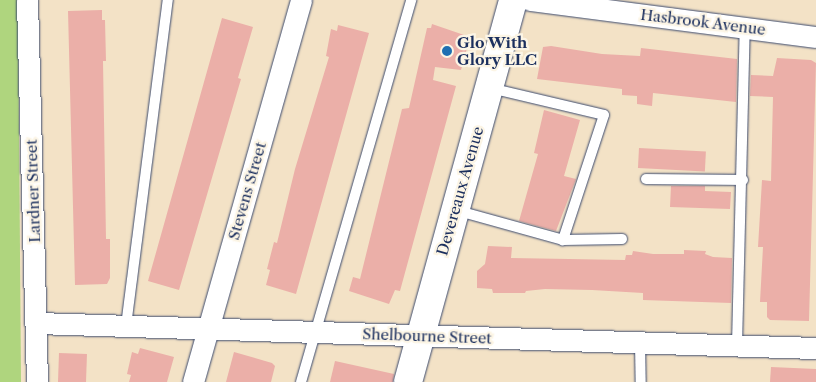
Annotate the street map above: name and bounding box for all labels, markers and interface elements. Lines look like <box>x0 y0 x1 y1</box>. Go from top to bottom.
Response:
street label: Hasbrook Avenue <box>639 5 767 39</box>
place label: Glo With Glory LLC <box>457 33 538 68</box>
marker: Glo With Glory LLC <box>441 45 453 57</box>
street label: Devereaux Avenue <box>433 124 487 258</box>
street label: Lardner Street <box>22 139 44 243</box>
street label: Stevens Street <box>224 140 270 242</box>
street label: Shelbourne Street <box>362 325 492 347</box>

